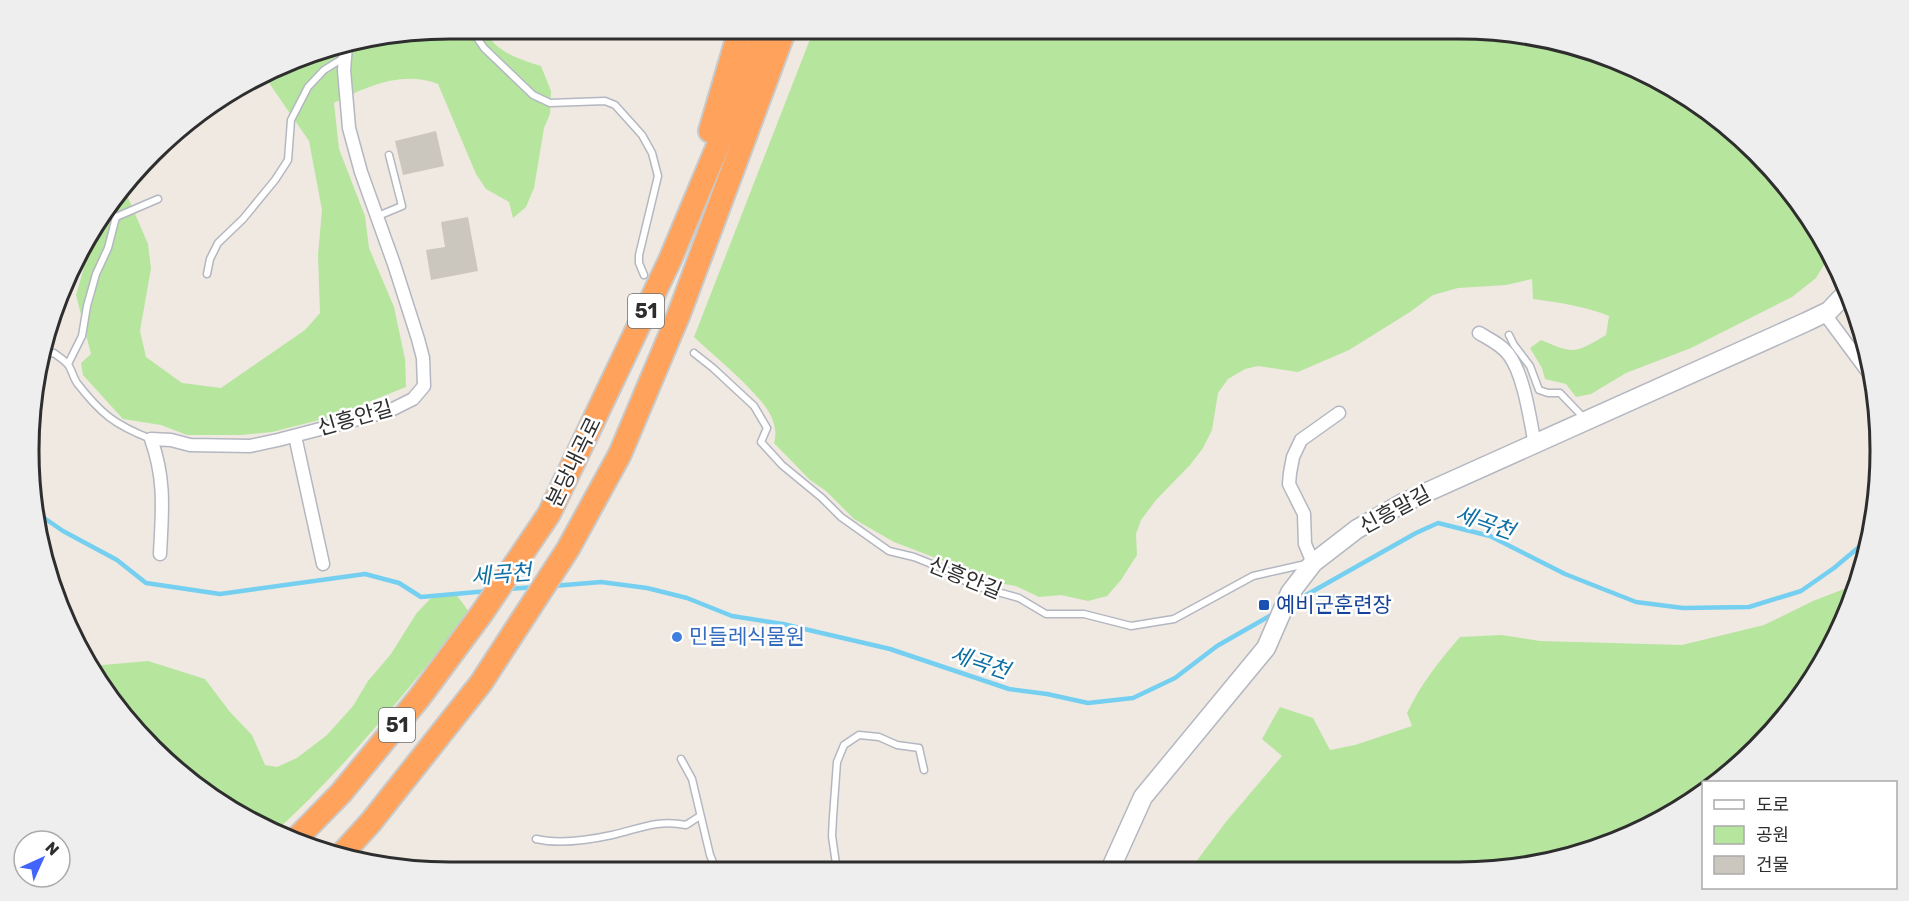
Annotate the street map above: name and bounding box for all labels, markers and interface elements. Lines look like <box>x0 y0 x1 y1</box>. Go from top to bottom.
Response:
road number: 51 <box>628 294 664 328</box>
street label: 신흥안길 <box>314 395 395 440</box>
street label: 분당내곡로 <box>541 413 606 511</box>
street label: 신흥말길 <box>1355 480 1435 539</box>
water label: 세곡천 <box>1452 500 1521 546</box>
street label: 신흥안길 <box>925 551 1006 604</box>
water label: 세곡천 <box>470 558 535 591</box>
place label: 예비군훈련장 <box>1276 592 1392 617</box>
marker: 예비군훈련장 <box>1257 598 1271 612</box>
place label: 민들레식물원 <box>689 624 805 649</box>
marker: 민들레식물원 <box>670 630 684 644</box>
water label: 세곡천 <box>947 640 1016 686</box>
road number: 51 <box>379 708 415 742</box>
legend <box>1702 781 1897 889</box>
text: 도로 <box>1756 794 1789 816</box>
text: 공원 <box>1756 824 1789 846</box>
north arrow <box>12 829 72 889</box>
text: N <box>41 838 63 860</box>
text: 건물 <box>1756 854 1789 876</box>

